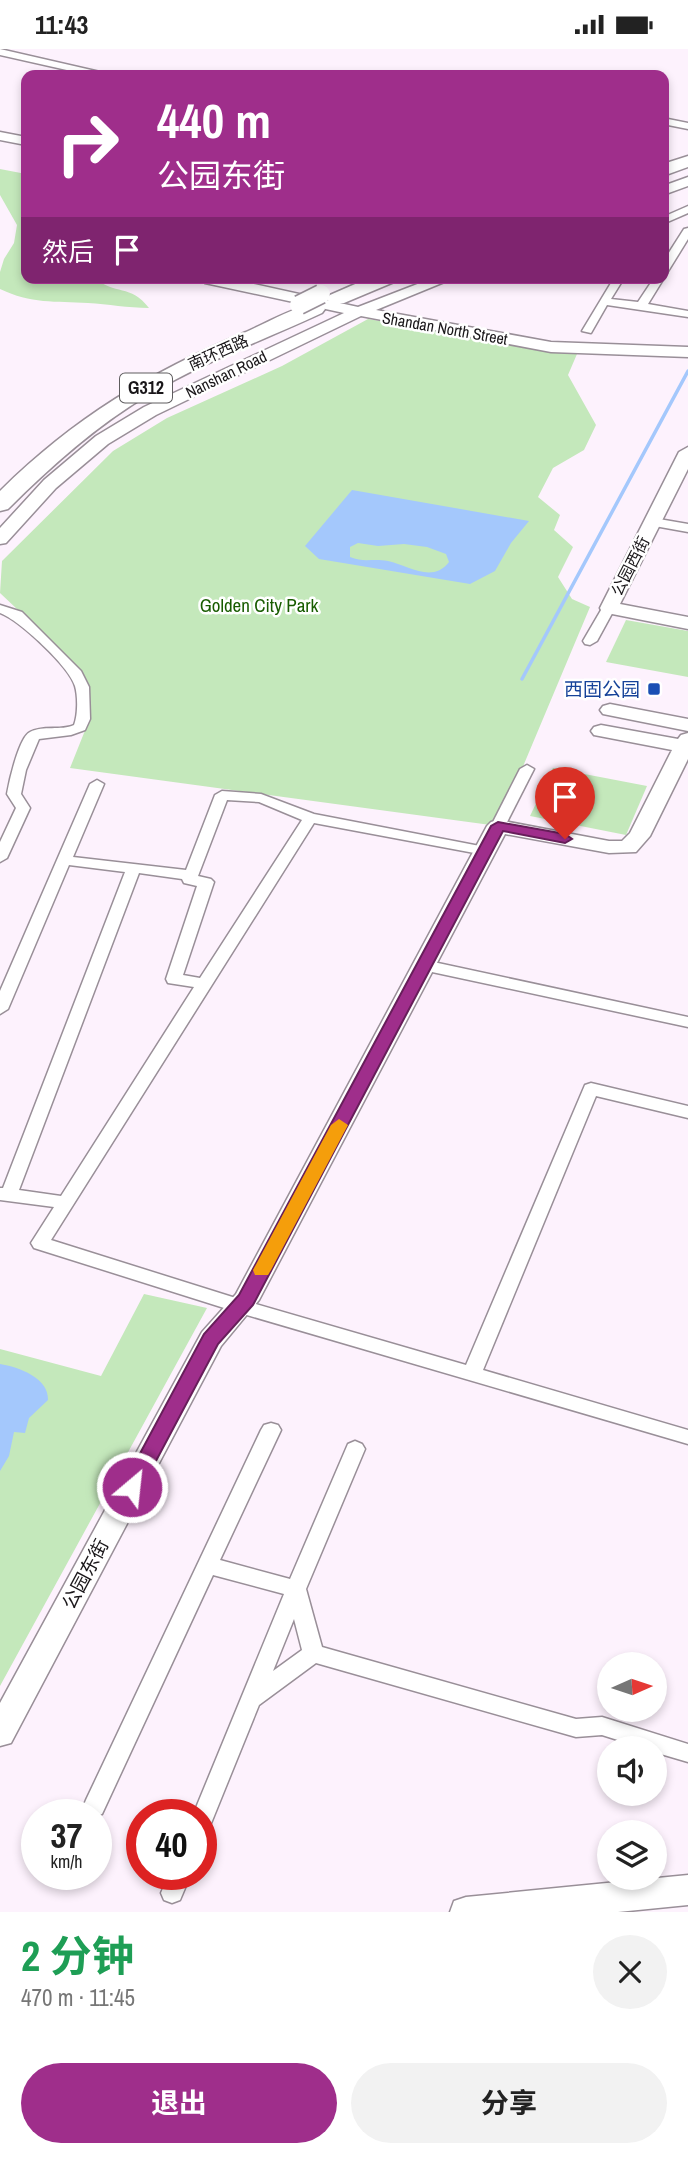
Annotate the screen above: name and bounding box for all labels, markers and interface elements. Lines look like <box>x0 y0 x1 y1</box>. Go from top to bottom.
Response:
text: 11:43 <box>35 7 88 42</box>
text: 440 m <box>157 87 271 153</box>
icon: right <box>42 98 133 189</box>
text: 公园东街 <box>157 154 285 197</box>
icon: arrive <box>108 231 146 269</box>
text: 然后 <box>42 234 94 269</box>
street label: Shandan North Street <box>381 306 510 350</box>
street label: 南环西路 <box>184 329 252 375</box>
street label: Nanshan Road <box>182 345 270 403</box>
road number: G312 <box>120 373 172 403</box>
street label: 公园西街 <box>606 532 654 600</box>
park label: Golden City Park <box>200 592 319 618</box>
place label: 西固公园 <box>564 676 640 702</box>
marker: 西固公园 <box>646 681 662 697</box>
pin <box>535 767 595 839</box>
icon: arrive <box>546 778 584 816</box>
position arrow <box>95 1450 169 1524</box>
street label: 公园东街 <box>56 1534 114 1614</box>
north arrow <box>597 1652 667 1722</box>
map controls <box>597 1652 667 1890</box>
button: sound <box>597 1736 667 1806</box>
speed limit sign: 40 <box>126 1799 217 1890</box>
text: 37 <box>51 1812 82 1859</box>
button: layers <box>597 1820 667 1890</box>
text: km/h <box>51 1849 83 1874</box>
text: 2 分钟 <box>21 1928 134 1984</box>
button: close <box>593 1935 667 2009</box>
text: 470 m · 11:45 <box>21 1982 135 2013</box>
button: 退出 <box>21 2063 337 2143</box>
button: 分享 <box>351 2063 667 2143</box>

